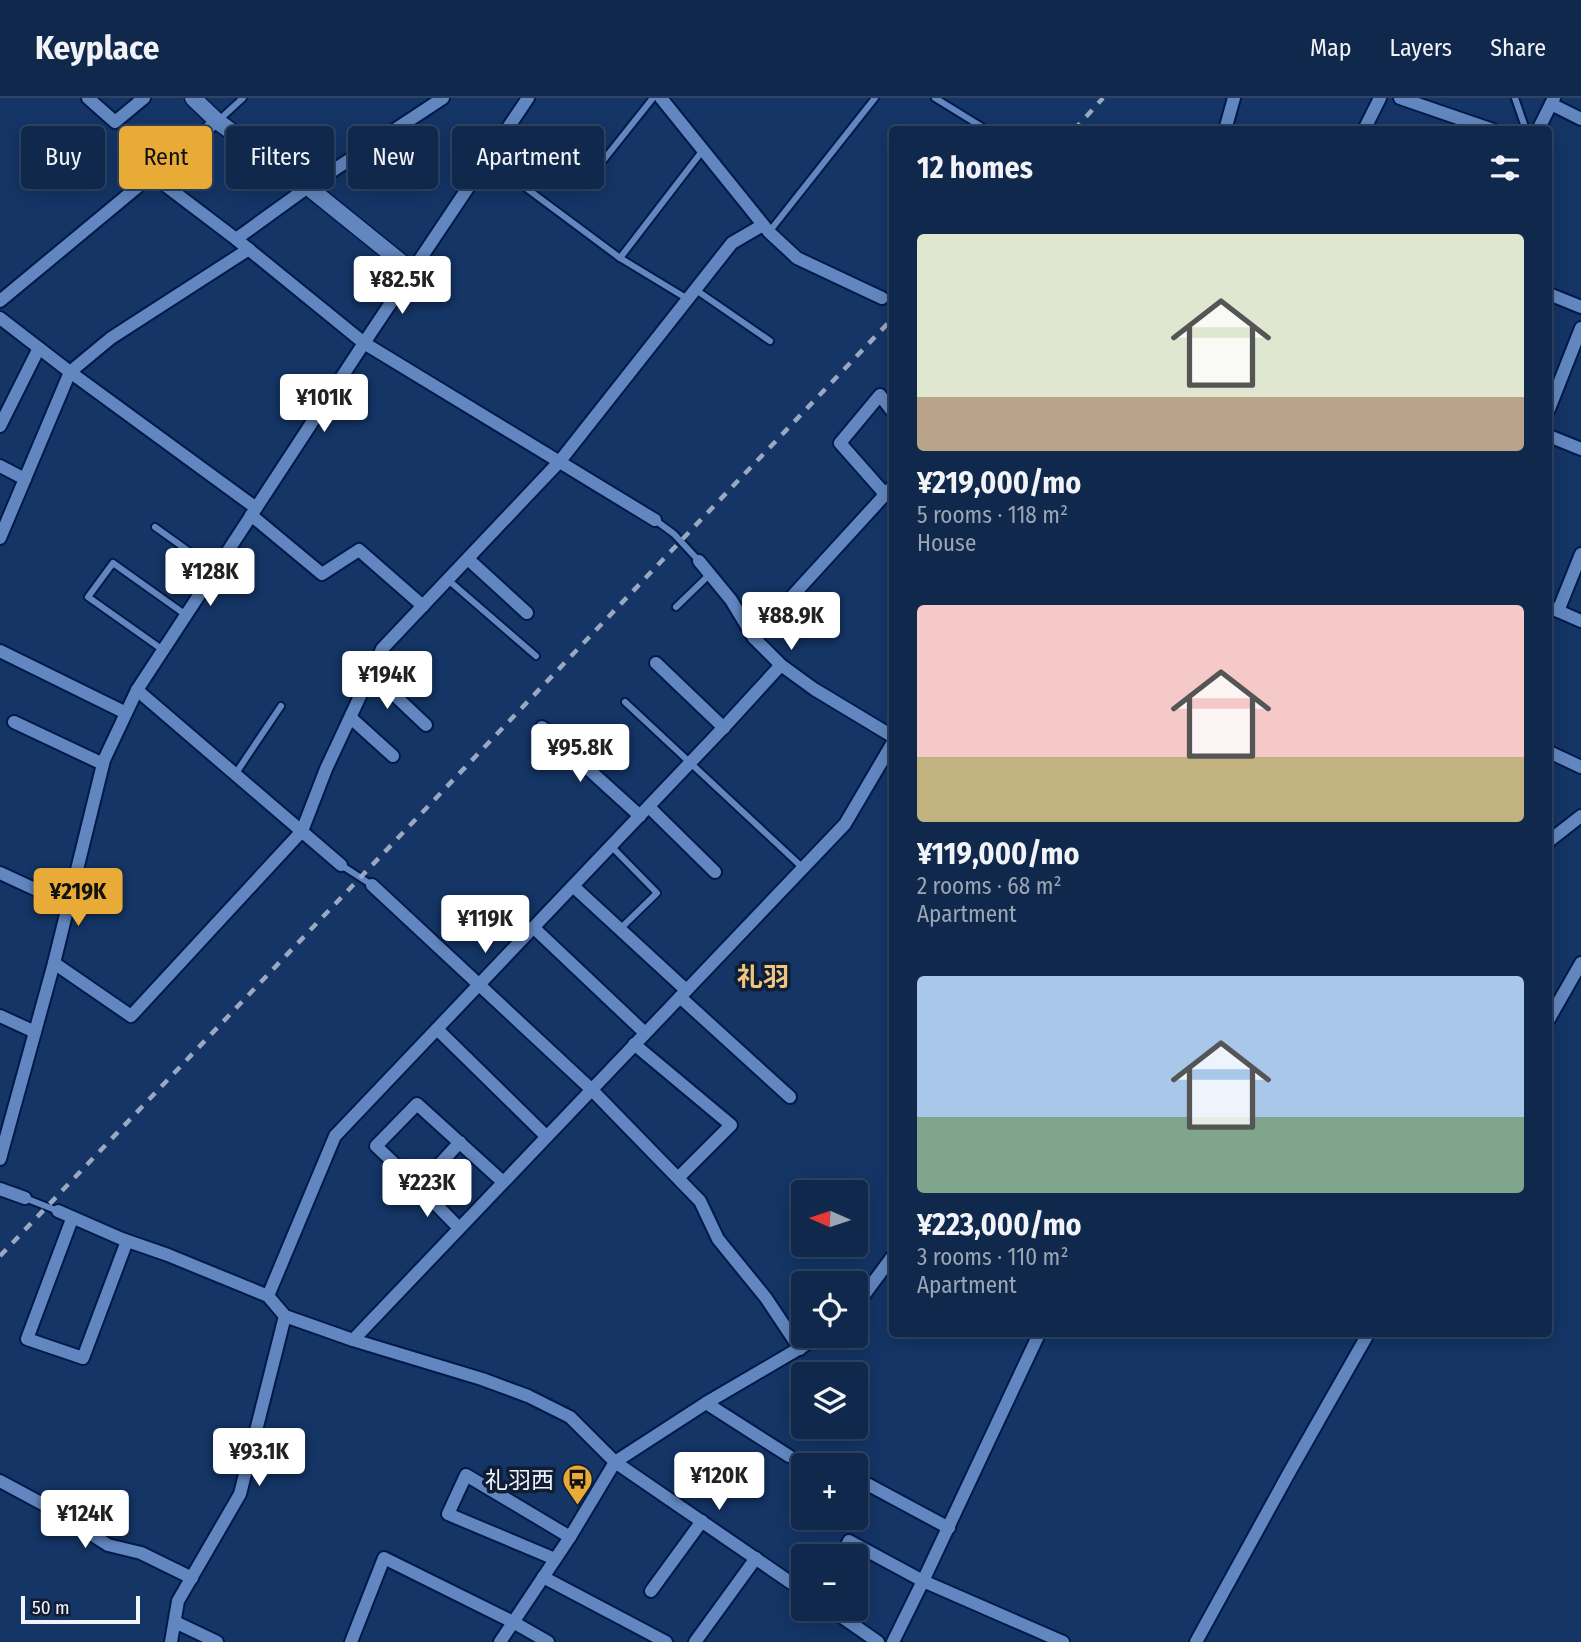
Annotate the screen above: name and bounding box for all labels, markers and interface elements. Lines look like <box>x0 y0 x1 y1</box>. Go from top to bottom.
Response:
text: Keyplace <box>35 28 159 68</box>
text: Map <box>1310 34 1352 62</box>
text: Layers <box>1390 34 1452 62</box>
text: Share <box>1490 34 1546 62</box>
chip: Buy <box>21 126 105 189</box>
chip: Rent <box>119 126 212 189</box>
chip: Filters <box>226 126 334 189</box>
chip: New <box>348 126 438 189</box>
chip: Apartment <box>452 126 604 189</box>
icon: filters <box>1486 149 1524 187</box>
text: 12 homes <box>917 150 1033 186</box>
pin: ¥82.5K <box>345 256 459 316</box>
text: ¥82.5K <box>370 265 434 293</box>
icon: home <box>1158 280 1284 406</box>
pin: ¥101K <box>275 374 373 434</box>
text: ¥101K <box>296 383 352 411</box>
text: ¥219,000/mo <box>917 465 1081 501</box>
text: 5 rooms · 118 m² <box>917 501 1068 529</box>
text: House <box>917 529 976 557</box>
pin: ¥128K <box>161 548 259 608</box>
text: ¥128K <box>181 557 239 585</box>
pin: ¥88.9K <box>734 592 848 652</box>
text: ¥88.9K <box>758 601 824 629</box>
icon: home <box>1158 651 1284 777</box>
pin: ¥194K <box>338 652 436 711</box>
text: ¥194K <box>358 660 416 688</box>
pin: ¥95.8K <box>523 724 637 784</box>
text: ¥95.8K <box>547 733 613 761</box>
text: ¥119,000/mo <box>917 836 1080 872</box>
pin: ¥219K <box>29 868 127 928</box>
text: 2 rooms · 68 m² <box>917 872 1062 900</box>
text: ¥219K <box>50 877 106 905</box>
pin: ¥119K <box>436 896 534 955</box>
text: Apartment <box>917 900 1017 928</box>
text: ¥119K <box>457 904 513 932</box>
district label: 礼羽 <box>737 962 789 993</box>
icon: home <box>1158 1022 1284 1148</box>
pin: ¥223K <box>378 1160 476 1219</box>
text: ¥223K <box>398 1168 456 1196</box>
north arrow <box>791 1180 868 1256</box>
map controls <box>791 1180 868 1621</box>
text: ¥223,000/mo <box>917 1207 1082 1243</box>
text: 3 rooms · 110 m² <box>917 1243 1068 1271</box>
button: locate <box>791 1271 868 1348</box>
text: Apartment <box>917 1271 1017 1299</box>
button: layers <box>791 1362 868 1439</box>
pin: ¥93.1K <box>202 1428 316 1488</box>
text: ¥93.1K <box>229 1437 289 1465</box>
pin: ¥120K <box>670 1452 768 1512</box>
button: + <box>791 1453 868 1530</box>
text: ¥120K <box>690 1461 748 1489</box>
bus stop icon: 礼羽西 <box>560 1463 594 1507</box>
place label: 礼羽西 <box>485 1466 554 1494</box>
pin: ¥124K <box>36 1490 134 1550</box>
text: ¥124K <box>57 1499 113 1527</box>
button: − <box>791 1544 868 1621</box>
scale bar <box>21 1593 140 1625</box>
text: 50 m <box>32 1596 70 1619</box>

